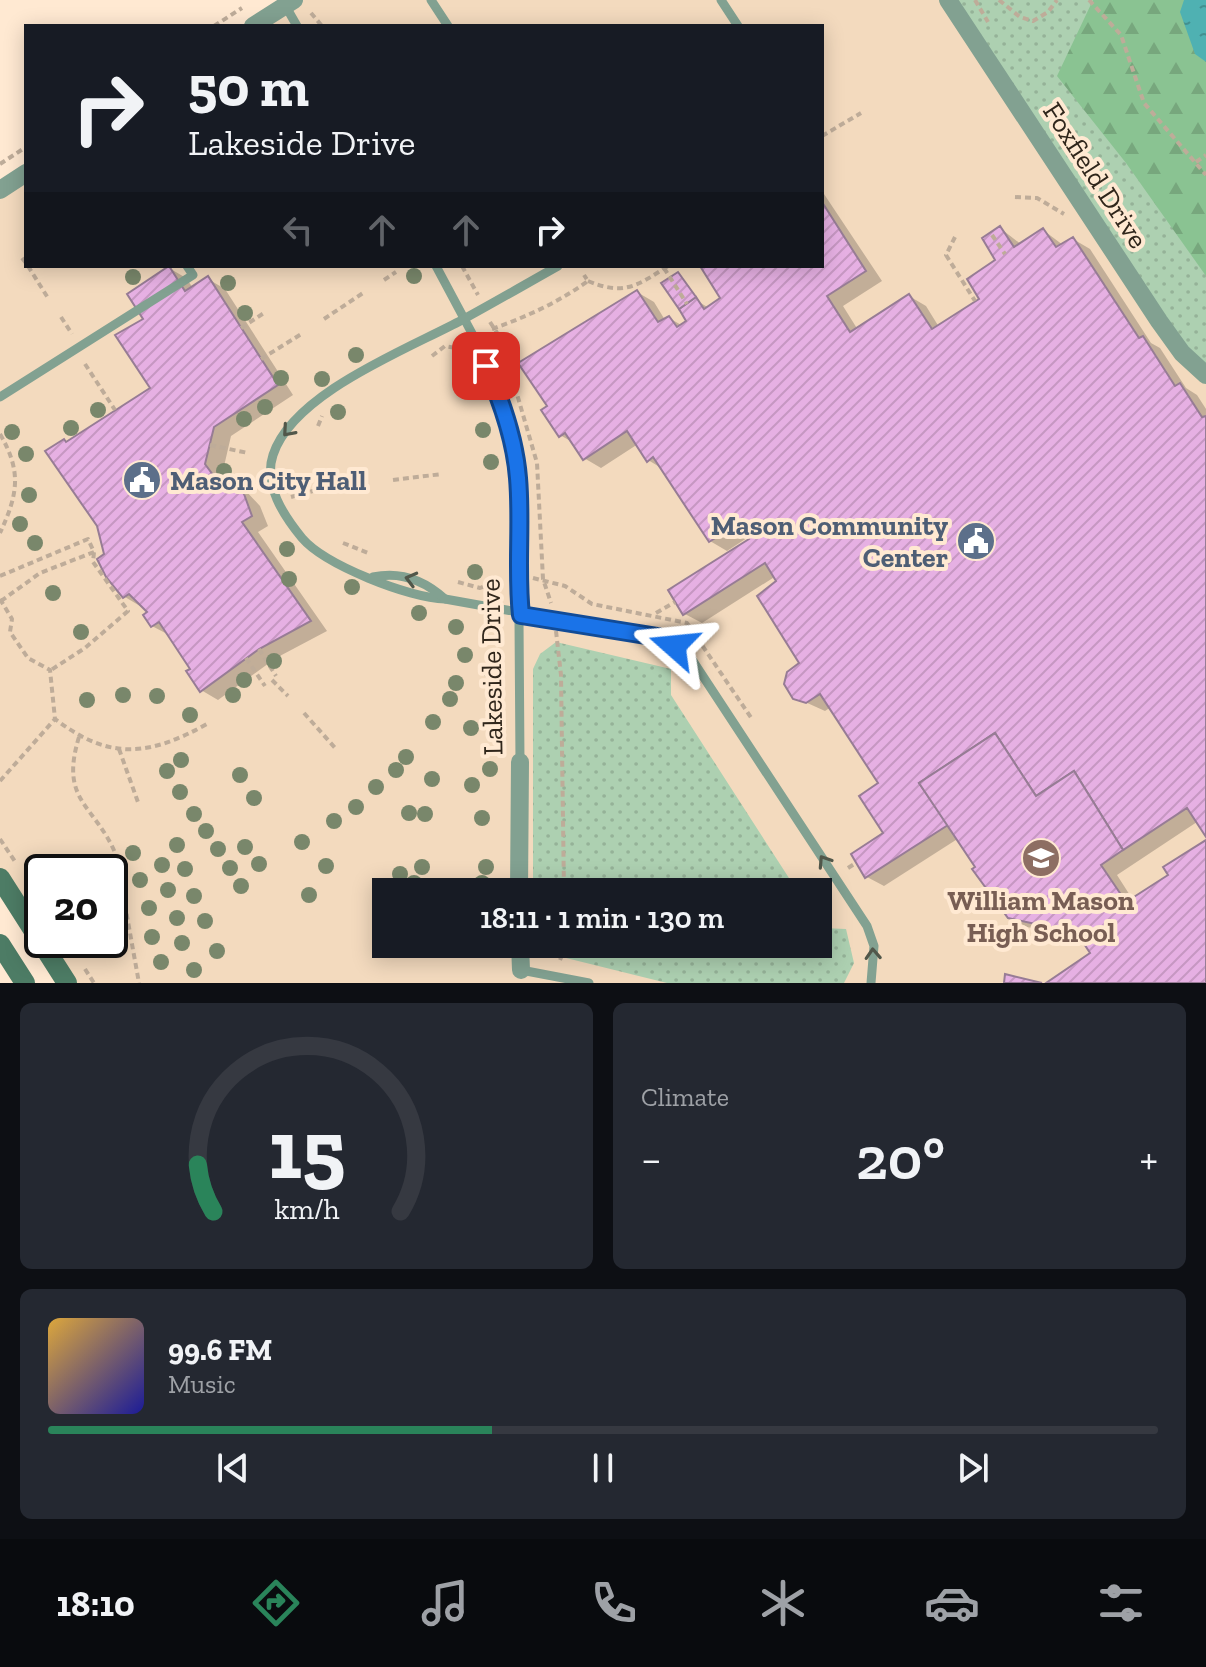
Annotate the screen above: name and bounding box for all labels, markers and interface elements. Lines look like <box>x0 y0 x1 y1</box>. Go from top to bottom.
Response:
text: 50 m <box>188 53 309 120</box>
icon: right <box>56 56 160 160</box>
street label: Foxfield Drive <box>1036 96 1155 254</box>
text: Lakeside Drive <box>188 121 415 164</box>
icon: left <box>276 208 320 252</box>
icon: ahead <box>360 208 404 252</box>
icon: ahead <box>444 208 488 252</box>
icon: right <box>528 208 572 252</box>
pin <box>452 332 520 400</box>
icon: arrive <box>464 344 508 388</box>
one-way arrow <box>283 421 297 436</box>
public building icon: Mason City Hall <box>121 459 163 501</box>
place label: Mason City Hall <box>170 464 366 497</box>
place label: Mason Community Center <box>711 509 948 574</box>
public building icon: Mason Community Center <box>955 520 997 562</box>
one-way arrow <box>405 572 419 589</box>
street label: Lakeside Drive <box>473 578 510 756</box>
position arrow <box>632 604 716 688</box>
school or university icon: William Mason High School <box>1020 837 1062 879</box>
speed limit sign: 20 <box>24 854 128 958</box>
one-way arrow <box>819 855 834 870</box>
place label: William Mason High School <box>948 884 1135 949</box>
text: 18:11 · 1 min · 130 m <box>480 900 724 936</box>
one-way arrow <box>865 947 882 960</box>
text: Climate <box>641 1081 729 1113</box>
text: 15 <box>268 1099 345 1199</box>
text: 20° <box>856 1122 945 1194</box>
text: − <box>641 1132 662 1185</box>
text: + <box>1139 1132 1158 1185</box>
text: km/h <box>274 1192 339 1226</box>
text: 99.6 FM <box>168 1332 272 1368</box>
text: Music <box>168 1368 236 1400</box>
icon: previous <box>211 1446 255 1490</box>
icon: pause <box>581 1446 625 1490</box>
icon: next <box>951 1446 995 1490</box>
icon: directions <box>248 1575 304 1631</box>
icon: music <box>417 1575 473 1631</box>
icon: phone <box>586 1575 642 1631</box>
icon: climate <box>755 1575 811 1631</box>
icon: car <box>924 1575 980 1631</box>
icon: filters <box>1093 1575 1149 1631</box>
text: 18:10 <box>57 1582 135 1625</box>

